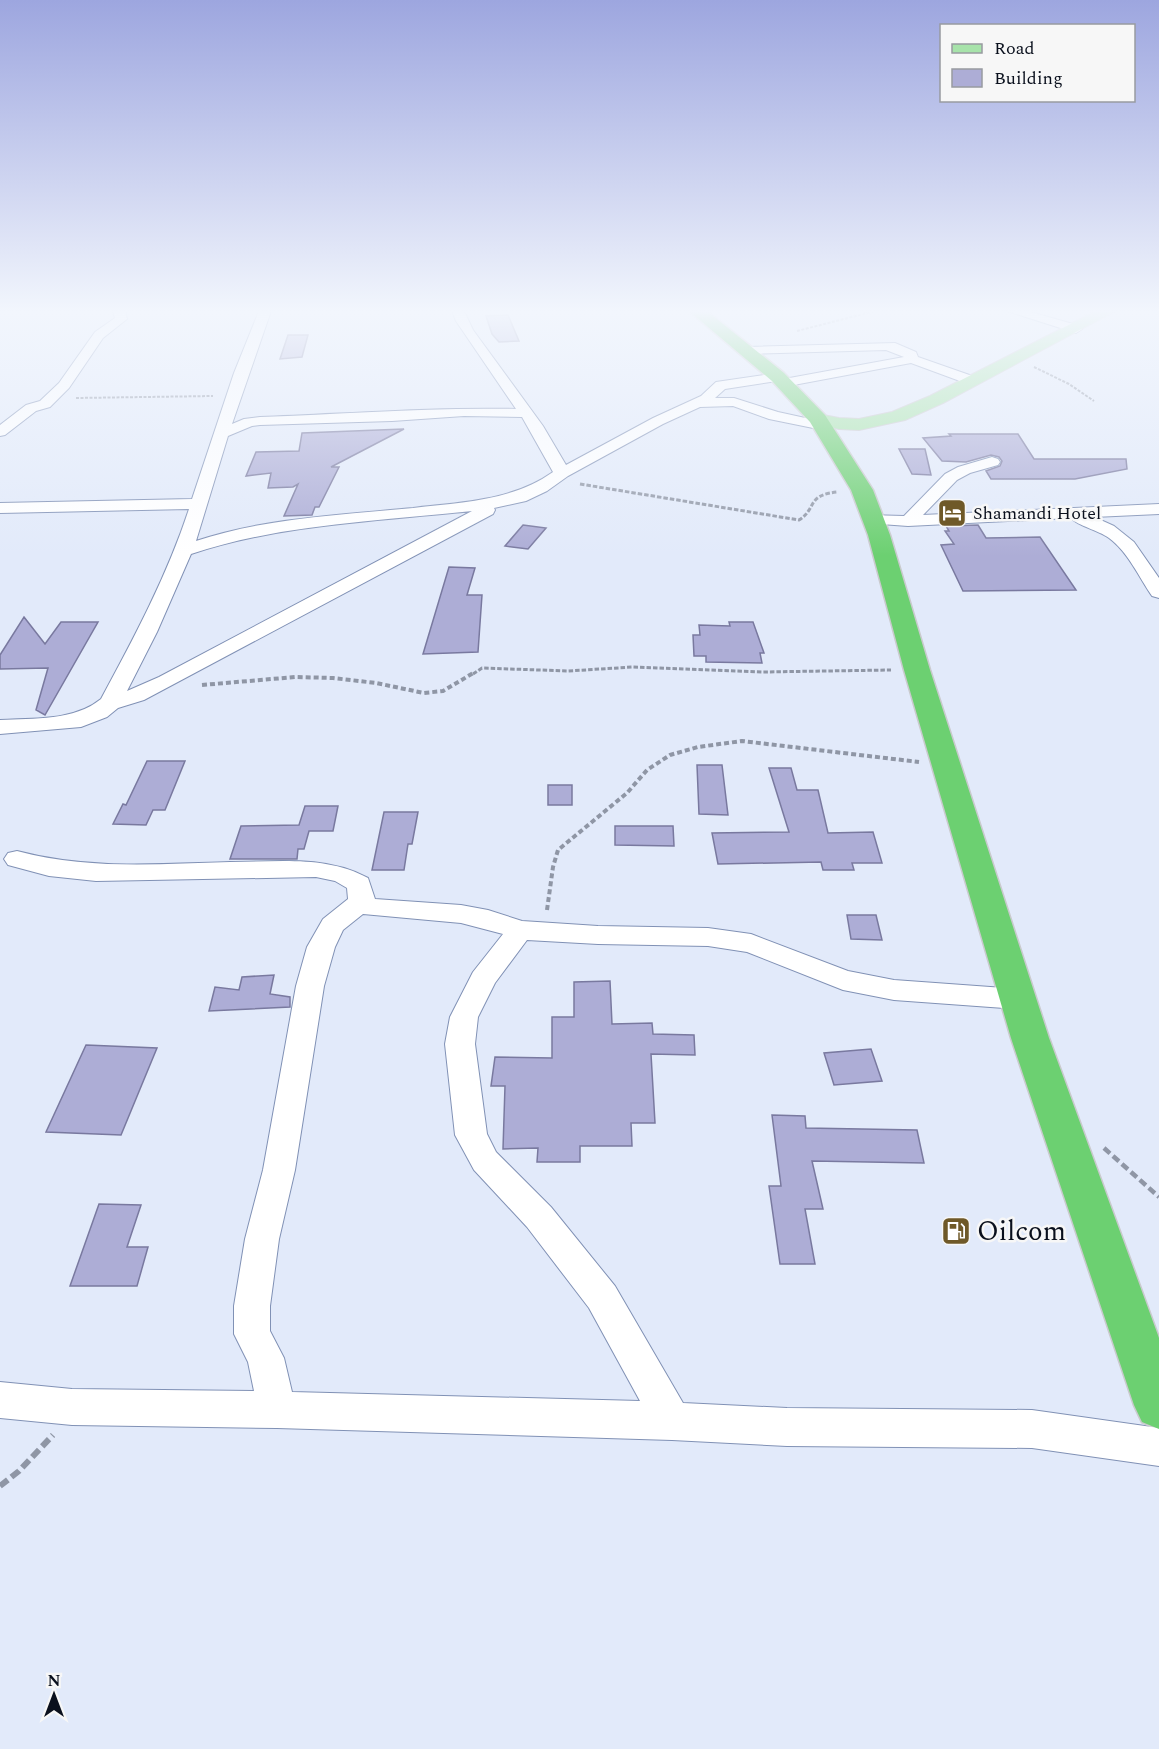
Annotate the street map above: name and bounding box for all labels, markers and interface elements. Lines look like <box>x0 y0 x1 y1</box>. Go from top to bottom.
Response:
legend <box>940 24 1135 102</box>
text: Road <box>994 35 1035 62</box>
text: Building <box>994 65 1063 92</box>
hotel icon: Shamandi Hotel <box>936 497 968 529</box>
place label: Shamandi Hotel <box>973 500 1101 527</box>
place label: Oilcom <box>977 1211 1066 1253</box>
fuel station icon: Oilcom <box>940 1215 972 1247</box>
north arrow <box>24 1665 84 1725</box>
text: N <box>47 1669 61 1693</box>

